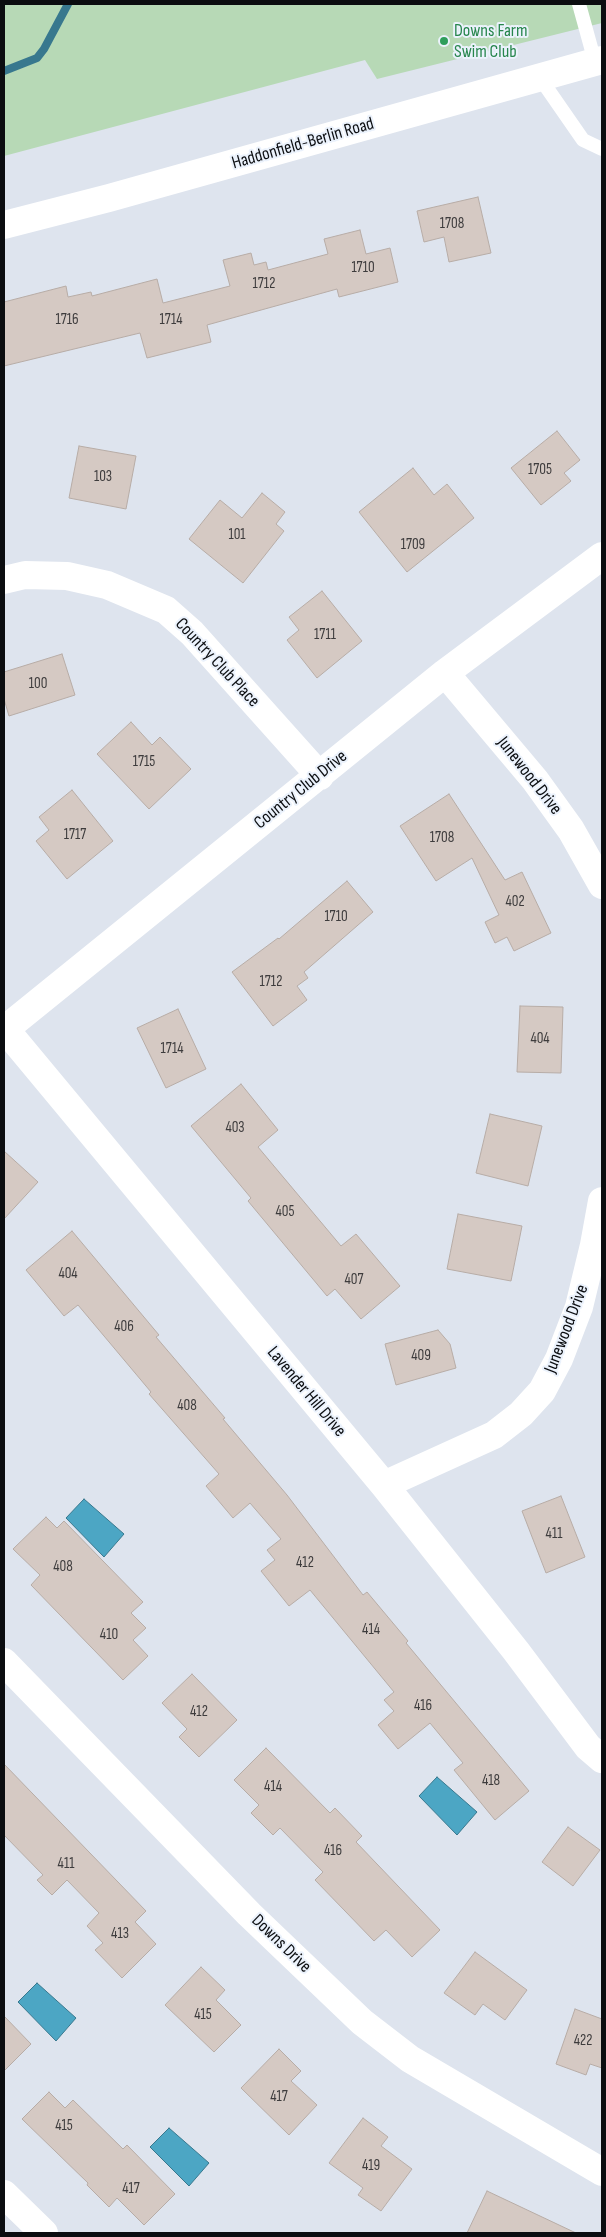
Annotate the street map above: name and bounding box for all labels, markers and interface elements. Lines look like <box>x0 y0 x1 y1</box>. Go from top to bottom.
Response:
place label: Downs Farm Swim Club <box>454 20 528 62</box>
marker: Downs Farm Swim Club <box>438 35 450 47</box>
street label: Haddonfield-Berlin Road <box>229 113 377 175</box>
house number: 1708 <box>440 215 464 233</box>
house number: 1710 <box>351 259 375 277</box>
house number: 1712 <box>253 275 275 293</box>
house number: 1716 <box>55 311 79 329</box>
house number: 1714 <box>160 311 182 329</box>
house number: 1705 <box>528 461 552 479</box>
house number: 103 <box>94 468 112 486</box>
house number: 101 <box>228 526 246 544</box>
house number: 1709 <box>401 536 425 554</box>
street label: Country Club Place <box>170 614 264 712</box>
house number: 1711 <box>314 626 336 644</box>
house number: 100 <box>29 675 47 693</box>
street label: Junewood Drive <box>492 733 566 819</box>
street label: Country Club Drive <box>250 746 352 834</box>
house number: 1715 <box>133 753 155 771</box>
house number: 1717 <box>64 826 86 844</box>
house number: 1708 <box>430 829 454 847</box>
house number: 402 <box>505 893 525 911</box>
house number: 1710 <box>324 908 348 926</box>
house number: 1712 <box>260 973 282 991</box>
house number: 404 <box>530 1030 550 1048</box>
house number: 1714 <box>161 1040 183 1058</box>
house number: 403 <box>225 1119 245 1137</box>
house number: 405 <box>276 1203 294 1221</box>
house number: 404 <box>58 1265 78 1283</box>
house number: 407 <box>345 1271 363 1289</box>
street label: Junewood Drive <box>540 1282 594 1376</box>
house number: 406 <box>114 1318 134 1336</box>
street label: Lavender Hill Drive <box>262 1342 350 1442</box>
house number: 409 <box>411 1347 431 1365</box>
house number: 408 <box>177 1397 197 1415</box>
house number: 411 <box>546 1525 562 1543</box>
house number: 412 <box>296 1554 314 1572</box>
house number: 408 <box>53 1558 73 1576</box>
house number: 414 <box>362 1621 380 1639</box>
house number: 410 <box>100 1626 118 1644</box>
house number: 416 <box>414 1697 432 1715</box>
house number: 412 <box>190 1703 208 1721</box>
house number: 418 <box>482 1772 500 1790</box>
house number: 414 <box>264 1778 282 1796</box>
house number: 416 <box>324 1842 342 1860</box>
house number: 411 <box>58 1855 74 1873</box>
street label: Downs Drive <box>247 1910 315 1978</box>
house number: 413 <box>111 1925 129 1943</box>
house number: 415 <box>194 2006 212 2024</box>
house number: 422 <box>574 2032 592 2050</box>
house number: 417 <box>270 2088 288 2106</box>
house number: 415 <box>55 2117 73 2135</box>
house number: 419 <box>362 2157 380 2175</box>
house number: 417 <box>122 2180 140 2198</box>

